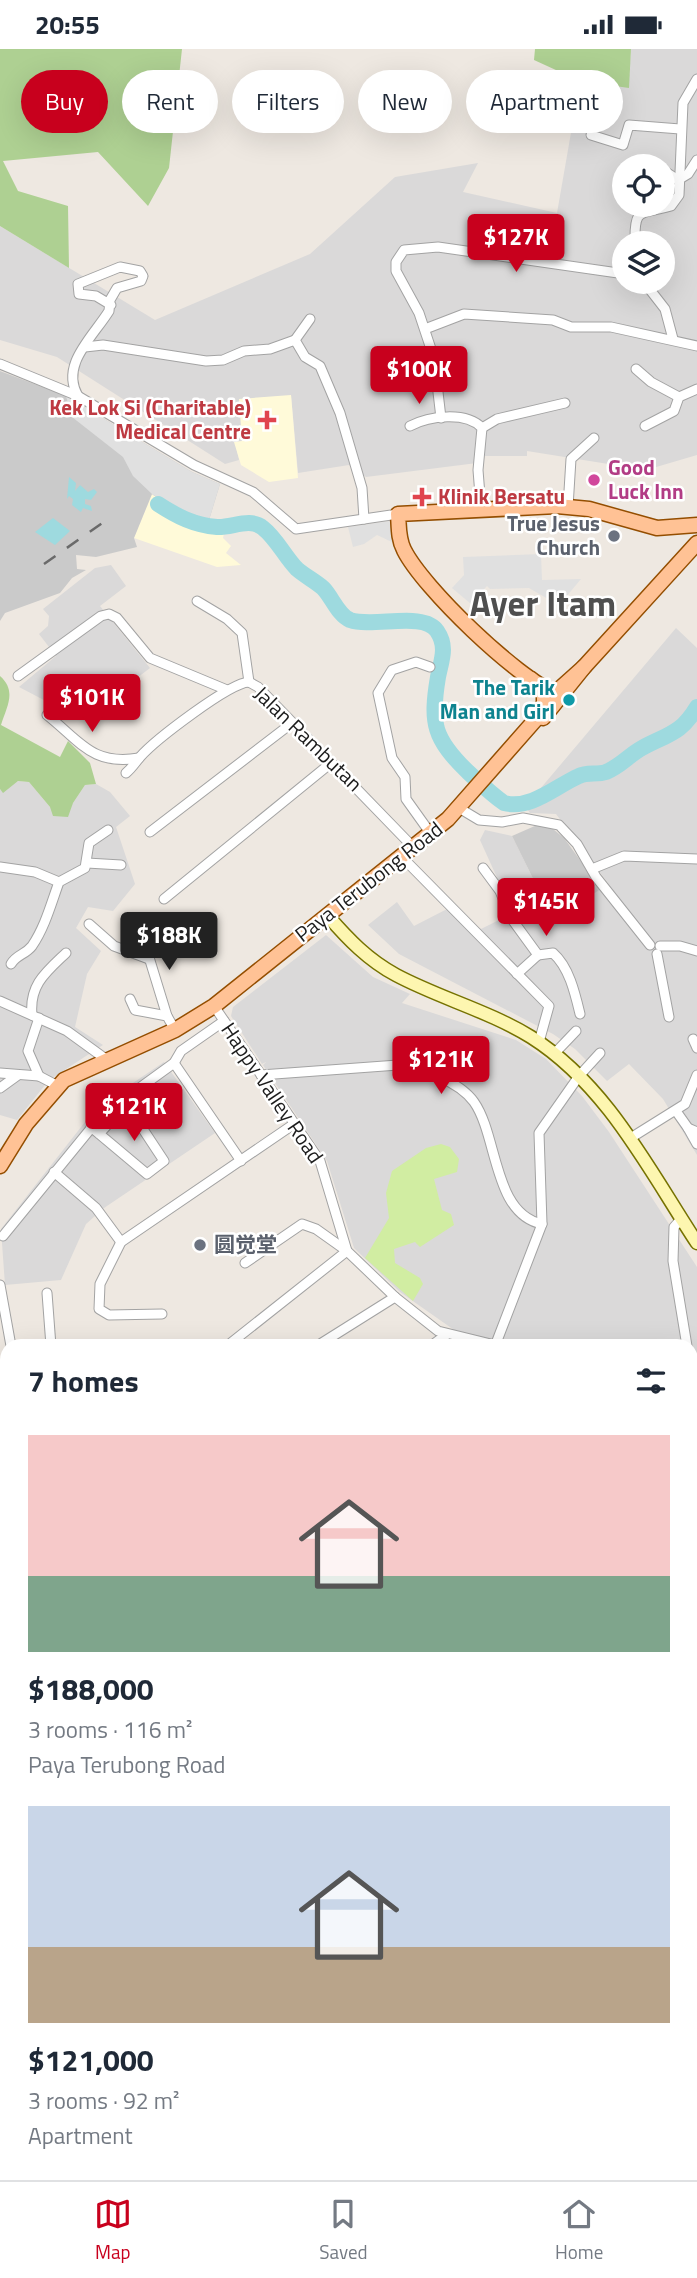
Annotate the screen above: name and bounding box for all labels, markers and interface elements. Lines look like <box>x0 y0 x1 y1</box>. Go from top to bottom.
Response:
text: 20:55 <box>35 5 100 44</box>
chip: Buy <box>21 70 108 133</box>
chip: Rent <box>122 70 218 133</box>
chip: Filters <box>232 70 344 133</box>
chip: New <box>358 70 452 133</box>
chip: Apartment <box>466 70 623 133</box>
map controls <box>612 154 675 294</box>
button: locate <box>612 154 675 217</box>
pin: $127K <box>467 215 565 274</box>
text: $127K <box>483 219 549 254</box>
button: layers <box>612 231 675 294</box>
pin: $100K <box>370 347 468 406</box>
text: $100K <box>386 351 452 386</box>
place label: Kek Lok Si (Charitable) Medical Centre <box>49 391 251 447</box>
marker: Kek Lok Si (Charitable) Medical Centre <box>257 410 277 430</box>
place label: Good Luck Inn <box>608 451 684 507</box>
marker: Good Luck Inn <box>586 472 602 488</box>
place label: Klinik Bersatu <box>438 480 565 512</box>
marker: Klinik Bersatu <box>412 487 432 507</box>
place label: True Jesus Church <box>507 507 600 563</box>
marker: True Jesus Church <box>606 528 622 544</box>
district label: Ayer Itam <box>470 576 616 630</box>
place label: The Tarik Man and Girl <box>440 671 555 727</box>
pin: $101K <box>43 675 141 734</box>
street label: Jalan Rambutan <box>247 678 370 799</box>
text: $101K <box>59 679 125 714</box>
marker: The Tarik Man and Girl <box>561 692 577 708</box>
street label: Paya Terubong Road <box>287 813 449 949</box>
pin: $145K <box>497 879 595 938</box>
text: $145K <box>513 883 579 918</box>
pin: $188K <box>120 913 218 972</box>
text: $188K <box>136 917 202 952</box>
street label: Happy Valley Road <box>214 1016 332 1169</box>
pin: $121K <box>392 1037 490 1096</box>
text: $121K <box>408 1041 474 1076</box>
pin: $121K <box>85 1083 183 1143</box>
text: $121K <box>101 1088 167 1123</box>
place label: 圆觉堂 <box>214 1228 277 1260</box>
marker: 圆觉堂 <box>192 1237 208 1253</box>
text: 7 homes <box>28 1358 139 1404</box>
icon: filters <box>632 1362 670 1400</box>
icon: home <box>286 1481 412 1607</box>
text: $188,000 <box>28 1666 154 1712</box>
text: 3 rooms · 116 m² <box>28 1712 192 1747</box>
text: Paya Terubong Road <box>28 1747 225 1782</box>
icon: home <box>286 1852 412 1978</box>
text: $121,000 <box>28 2037 154 2083</box>
text: 3 rooms · 92 m² <box>28 2083 179 2118</box>
text: Apartment <box>28 2118 133 2153</box>
tab: Map <box>94 2195 132 2266</box>
tab: Saved <box>319 2195 368 2266</box>
tab: Home <box>555 2195 603 2266</box>

